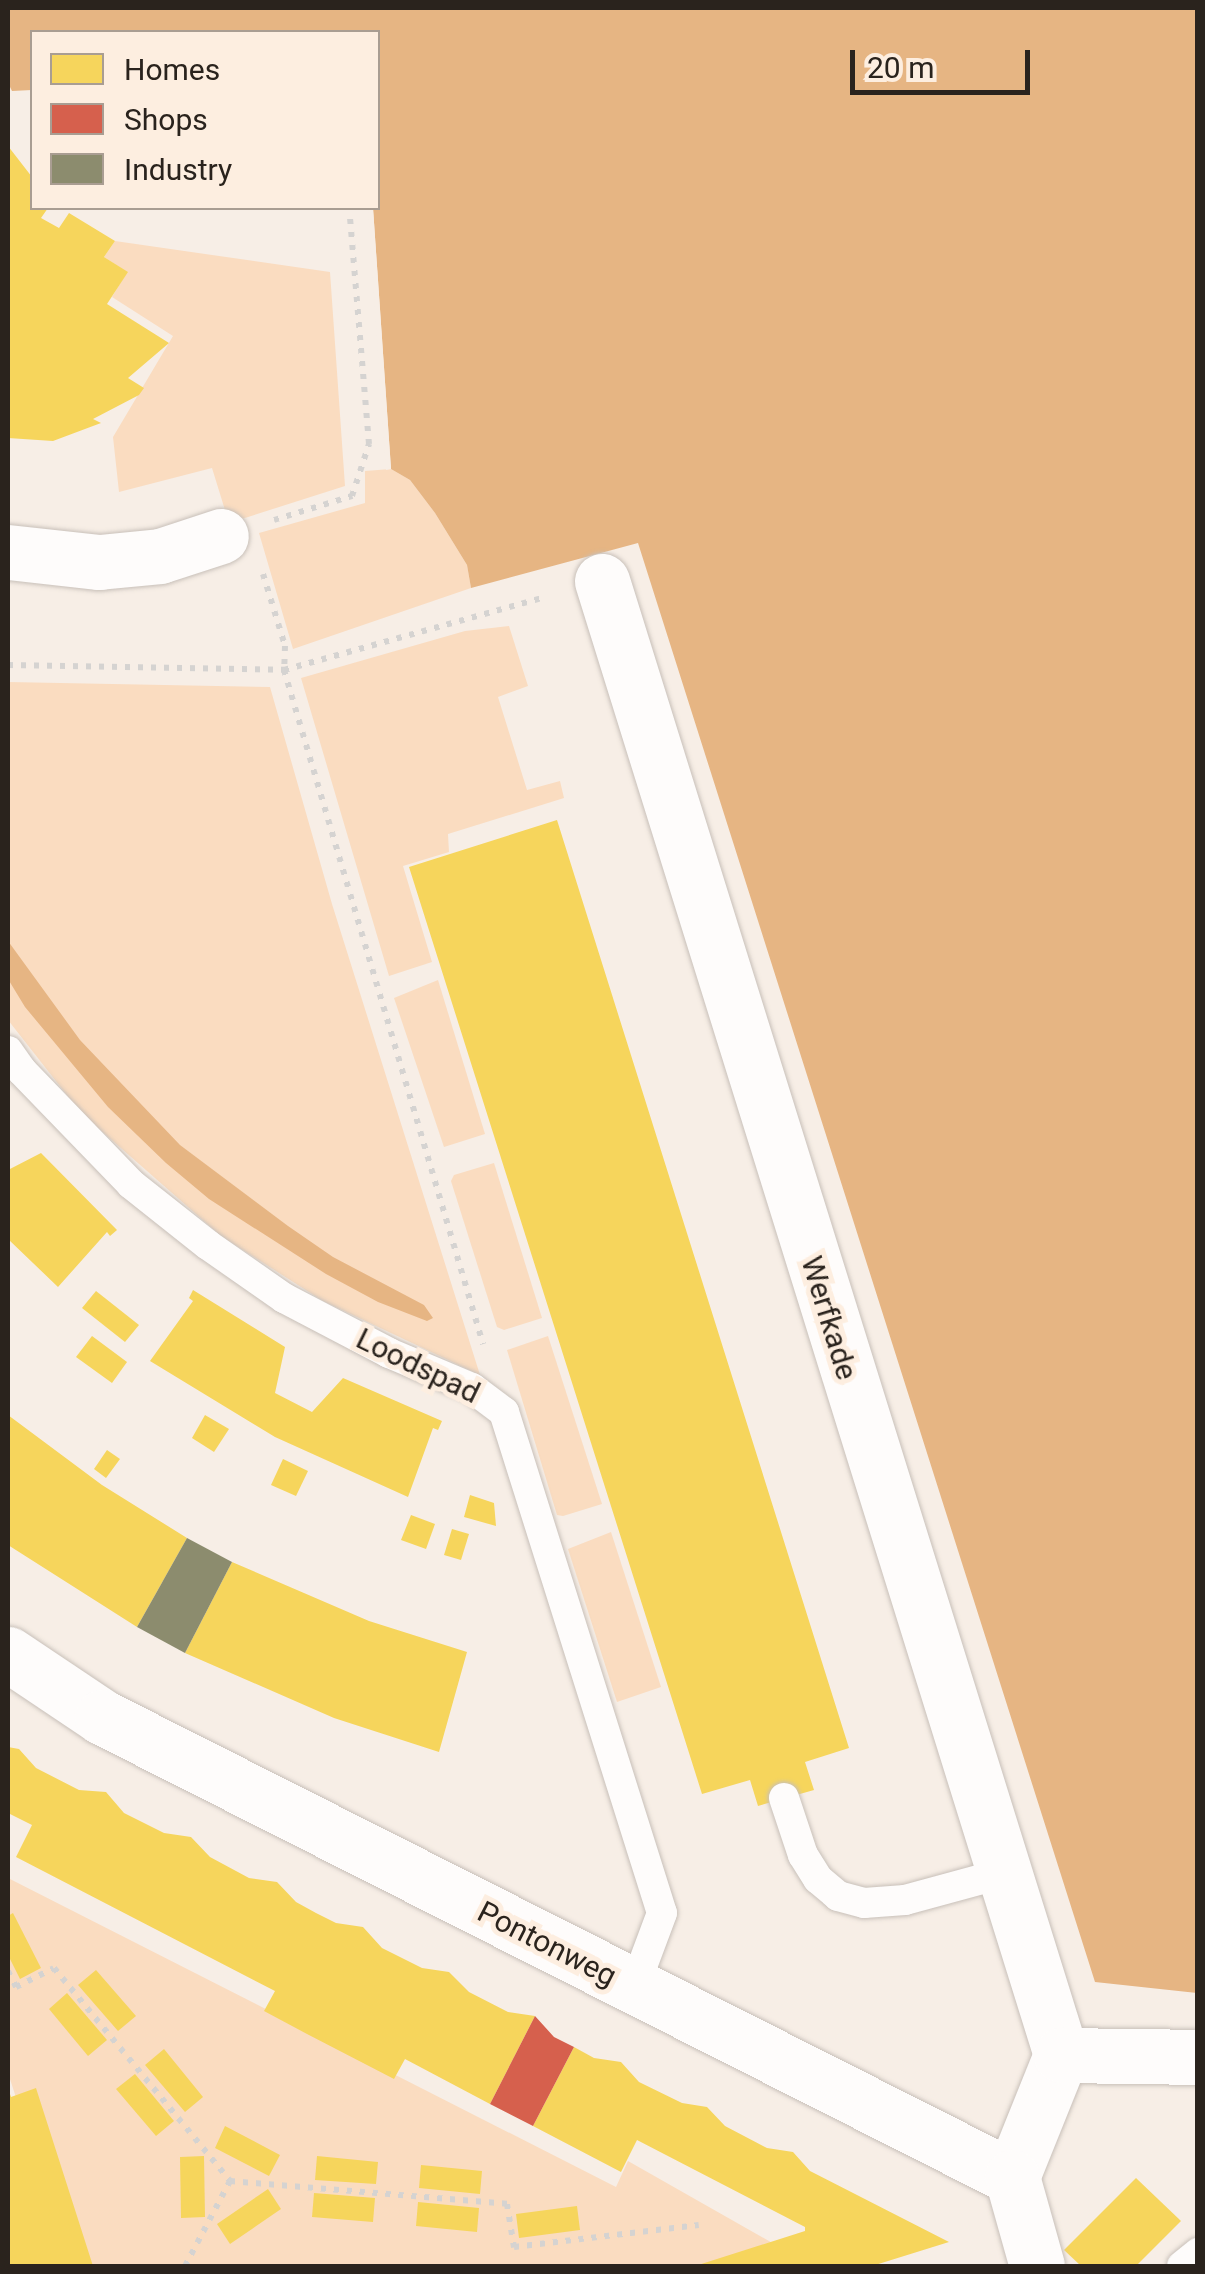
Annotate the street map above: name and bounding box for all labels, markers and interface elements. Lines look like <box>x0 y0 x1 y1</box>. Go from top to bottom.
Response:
legend <box>30 30 380 210</box>
scale bar <box>855 30 1035 92</box>
text: 20 m <box>867 50 934 85</box>
text: Homes <box>124 52 220 87</box>
text: Shops <box>124 102 208 137</box>
text: Industry <box>124 152 232 187</box>
street label: Werfkade <box>793 1252 865 1384</box>
street label: Loodspad <box>350 1321 486 1411</box>
street label: Pontonweg <box>472 1894 622 1994</box>

